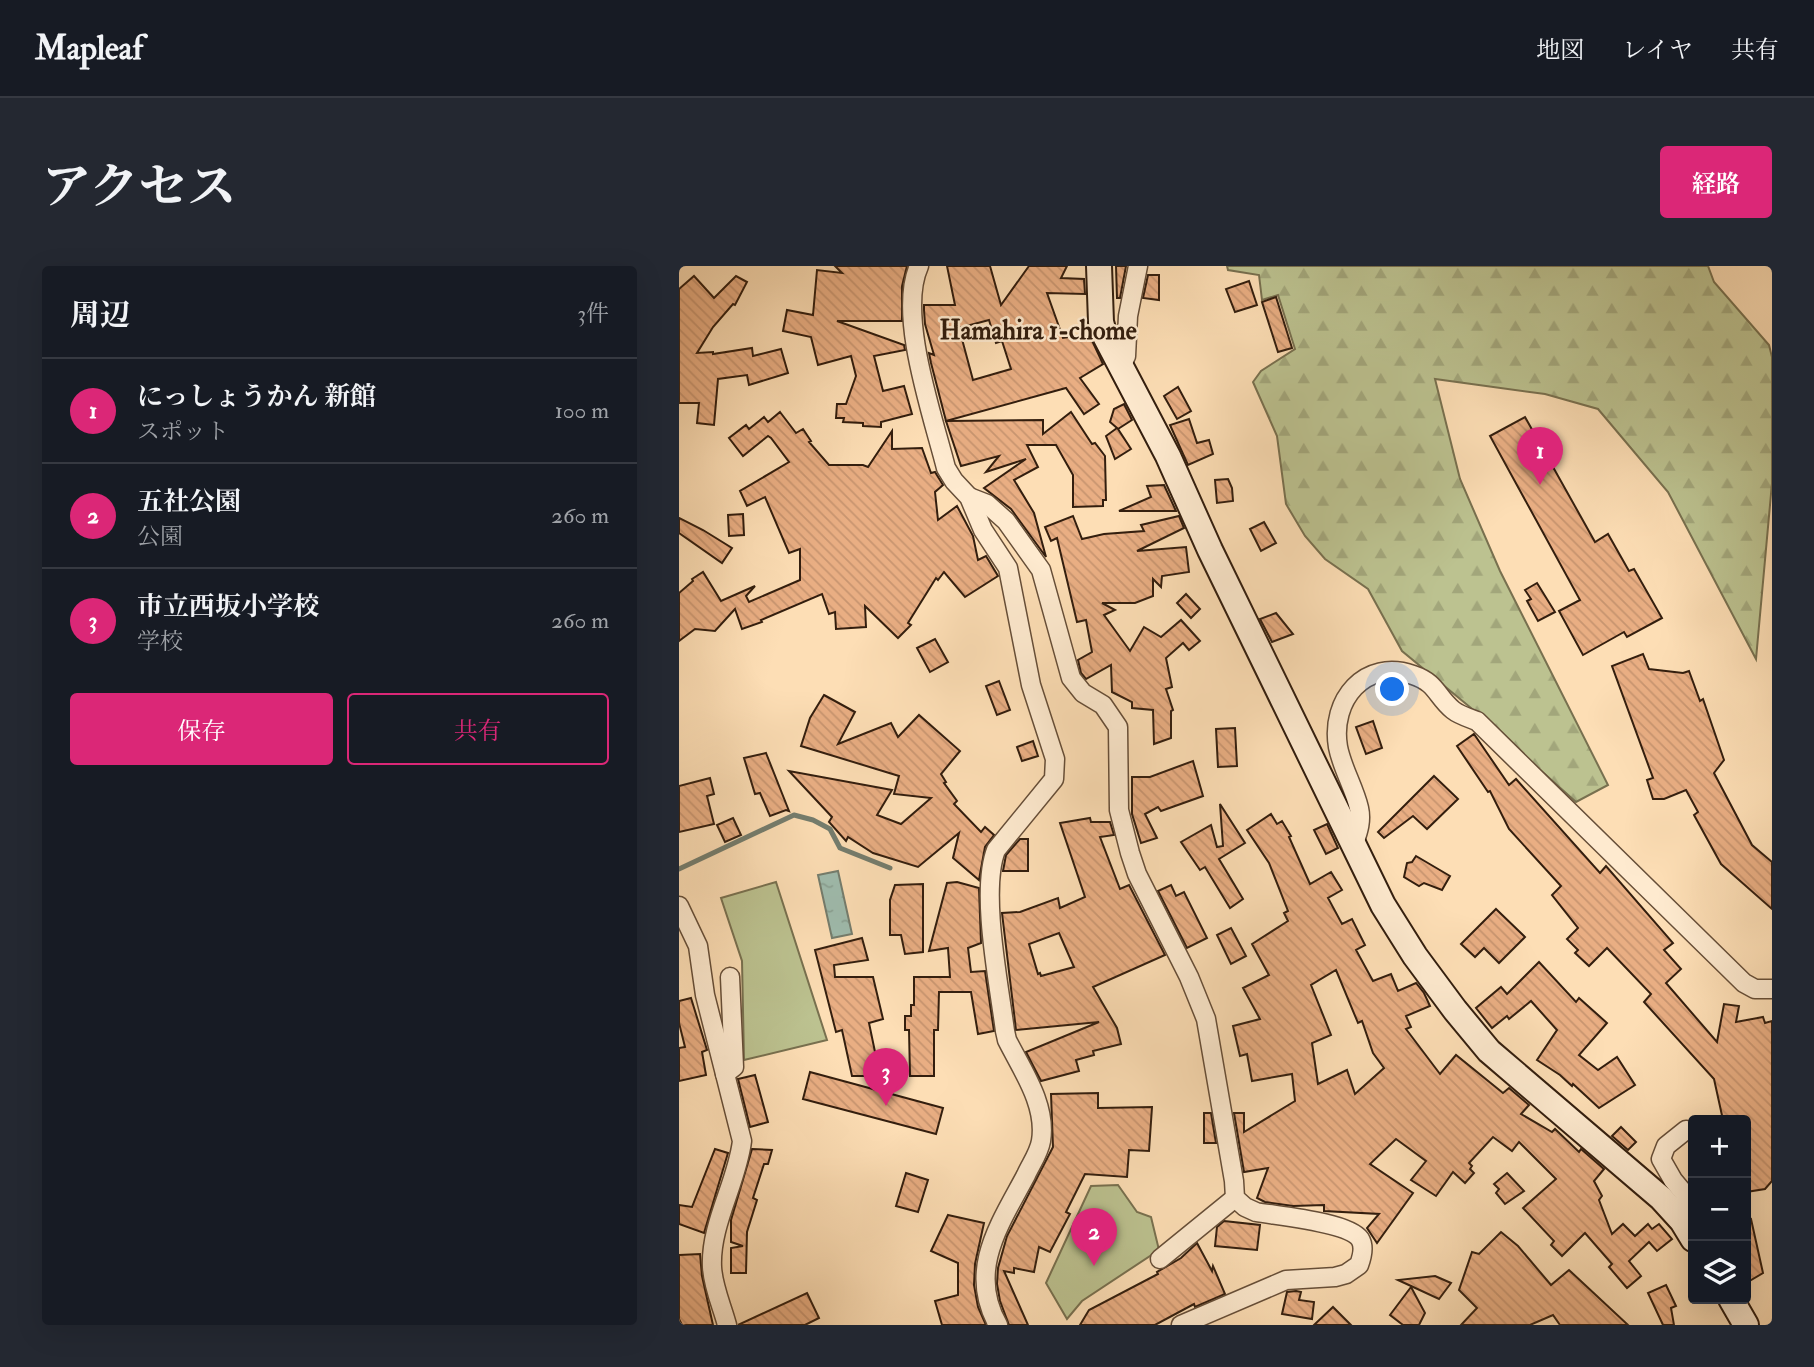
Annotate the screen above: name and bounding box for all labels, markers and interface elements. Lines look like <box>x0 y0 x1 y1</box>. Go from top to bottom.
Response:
text: Mapleaf <box>35 28 143 69</box>
text: 地図 <box>1536 35 1584 66</box>
text: レイヤ <box>1622 35 1693 66</box>
text: 共有 <box>1731 35 1779 66</box>
button: 経路 <box>1660 146 1772 218</box>
text: アクセス <box>42 157 237 218</box>
text: 周辺 <box>70 297 130 334</box>
text: 3件 <box>577 299 609 328</box>
district label: Hamahira 1-chome <box>939 315 1137 347</box>
text: にっしょうかん 新館 <box>137 381 376 413</box>
text: 1 <box>89 396 97 425</box>
text: 100 m <box>555 396 609 425</box>
text: スポット <box>137 417 229 446</box>
pin: 1 <box>1517 427 1563 485</box>
text: 五社公園 <box>137 486 241 518</box>
text: 2 <box>87 501 99 530</box>
text: 260 m <box>551 501 609 530</box>
text: 公園 <box>137 522 183 551</box>
text: 市立西坂小学校 <box>137 591 319 623</box>
text: 3 <box>89 606 97 635</box>
text: 260 m <box>551 606 609 635</box>
text: 学校 <box>137 627 183 656</box>
your location <box>1375 672 1409 706</box>
button: 保存 <box>70 693 333 765</box>
button: 共有 <box>347 693 609 765</box>
pin: 3 <box>863 1048 909 1106</box>
map controls <box>1688 1115 1751 1304</box>
button: + <box>1688 1115 1751 1178</box>
button: − <box>1688 1178 1751 1241</box>
pin: 2 <box>1071 1208 1117 1266</box>
button: layers <box>1688 1241 1751 1304</box>

